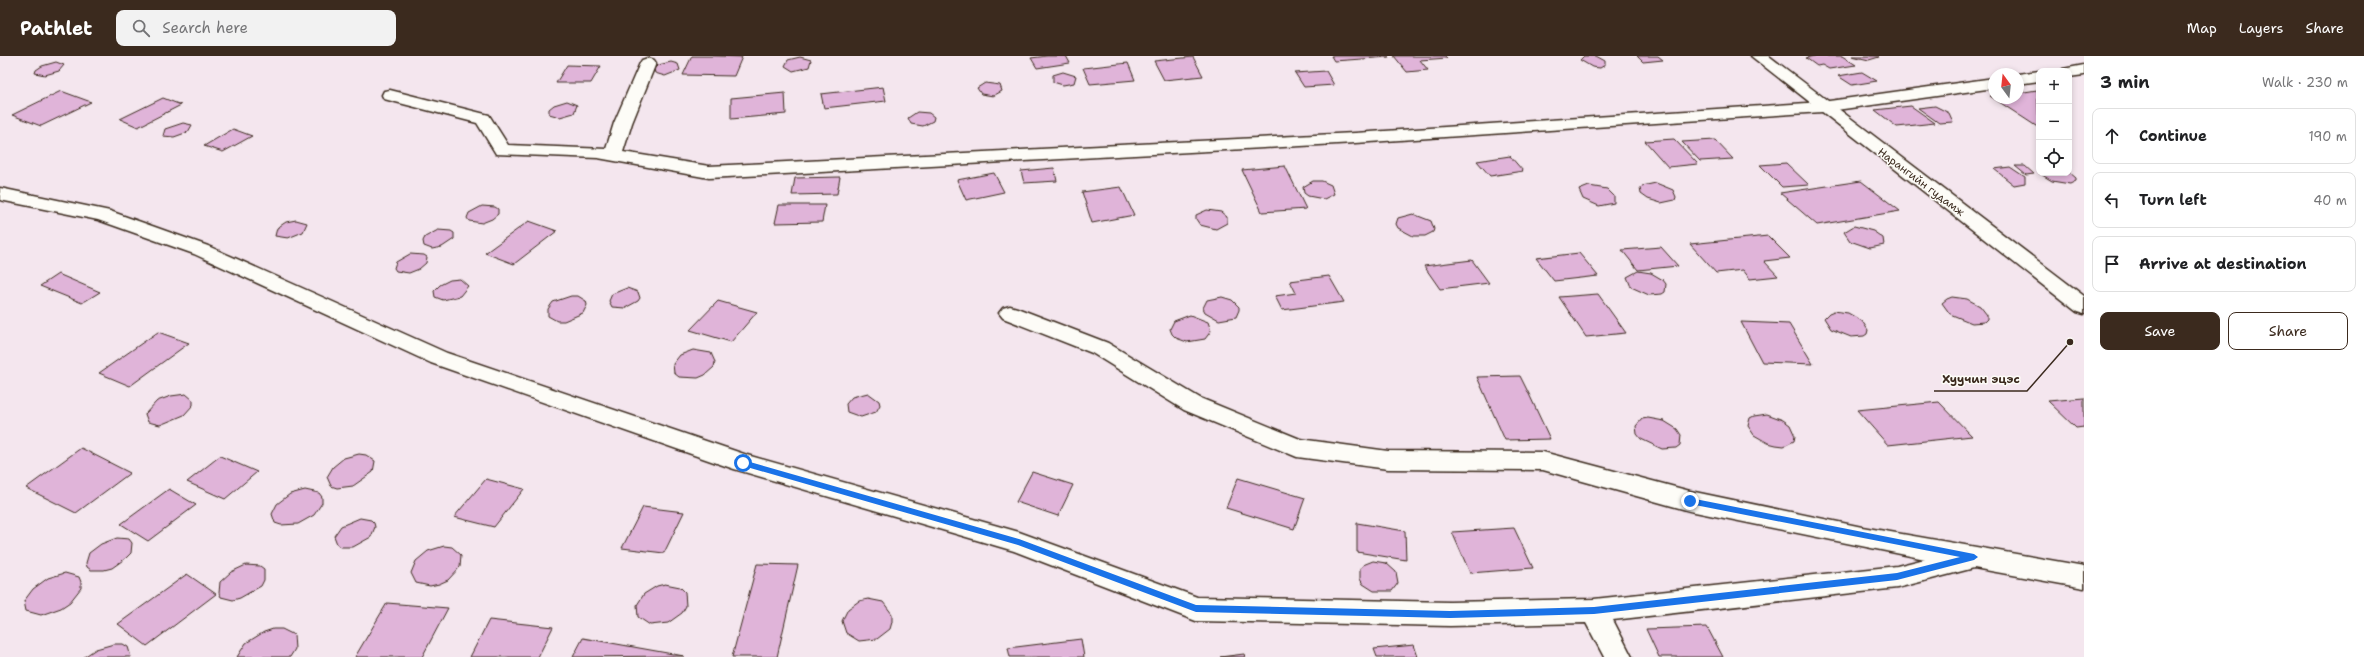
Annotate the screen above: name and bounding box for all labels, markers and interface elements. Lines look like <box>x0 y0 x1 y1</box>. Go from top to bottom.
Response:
search box <box>116 10 396 46</box>
text: Pathlet <box>20 16 92 41</box>
icon: search <box>130 17 152 39</box>
text: Search here <box>162 18 248 38</box>
text: Map <box>2187 19 2217 37</box>
text: Layers <box>2239 19 2283 37</box>
text: Share <box>2305 19 2344 37</box>
north arrow <box>1988 68 2024 104</box>
map controls <box>2036 68 2072 176</box>
button: + <box>2036 68 2072 104</box>
text: 3 min <box>2100 71 2150 93</box>
text: Walk · 230 m <box>2262 74 2348 91</box>
button: − <box>2036 104 2072 140</box>
icon: ahead <box>2101 125 2123 147</box>
text: Continue <box>2139 126 2207 146</box>
text: 190 m <box>2308 128 2347 145</box>
button: locate <box>2036 140 2072 176</box>
street label: Нарангийн гудамж <box>1875 144 1968 220</box>
icon: left <box>2101 189 2123 211</box>
text: Turn left <box>2139 190 2207 210</box>
text: 40 m <box>2313 192 2347 209</box>
icon: arrive <box>2101 253 2123 275</box>
text: Arrive at destination <box>2139 254 2307 274</box>
button: Save <box>2100 312 2220 350</box>
button: Share <box>2228 312 2348 350</box>
callout: Хуучин эцэс <box>1934 367 2027 391</box>
text: Хуучин эцэс <box>1942 371 2020 387</box>
route start <box>734 454 752 472</box>
route end <box>1681 492 1699 510</box>

